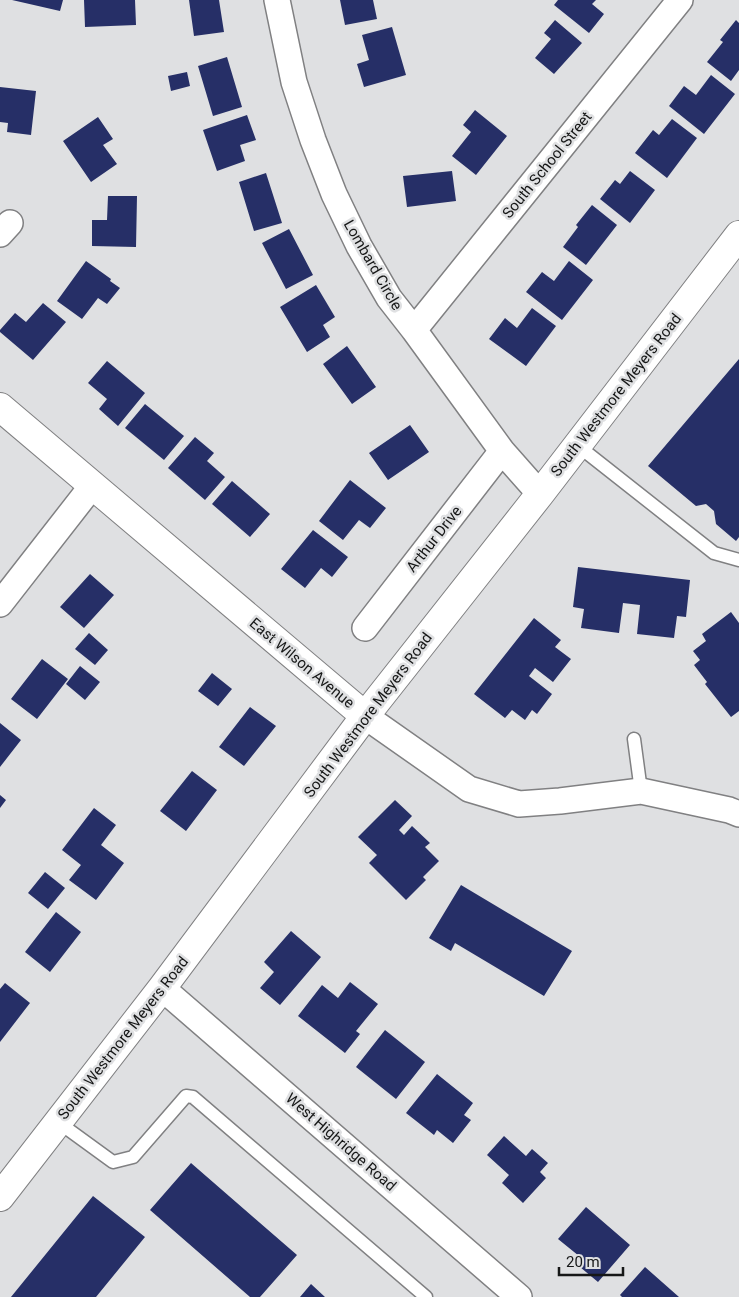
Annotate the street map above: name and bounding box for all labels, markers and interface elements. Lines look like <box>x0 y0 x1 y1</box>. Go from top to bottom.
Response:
street label: South School Street <box>499 108 595 222</box>
street label: Lombard Circle <box>340 217 406 313</box>
street label: South Westmore Meyers Road <box>547 310 685 480</box>
street label: Arthur Drive <box>403 502 465 576</box>
street label: East Wilson Avenue <box>246 614 358 712</box>
street label: South Westmore Meyers Road <box>300 629 436 801</box>
street label: South Westmore Meyers Road <box>54 953 192 1123</box>
street label: West Highridge Road <box>282 1089 400 1195</box>
scale bar <box>559 1244 623 1276</box>
text: 20 m <box>566 1253 600 1271</box>

